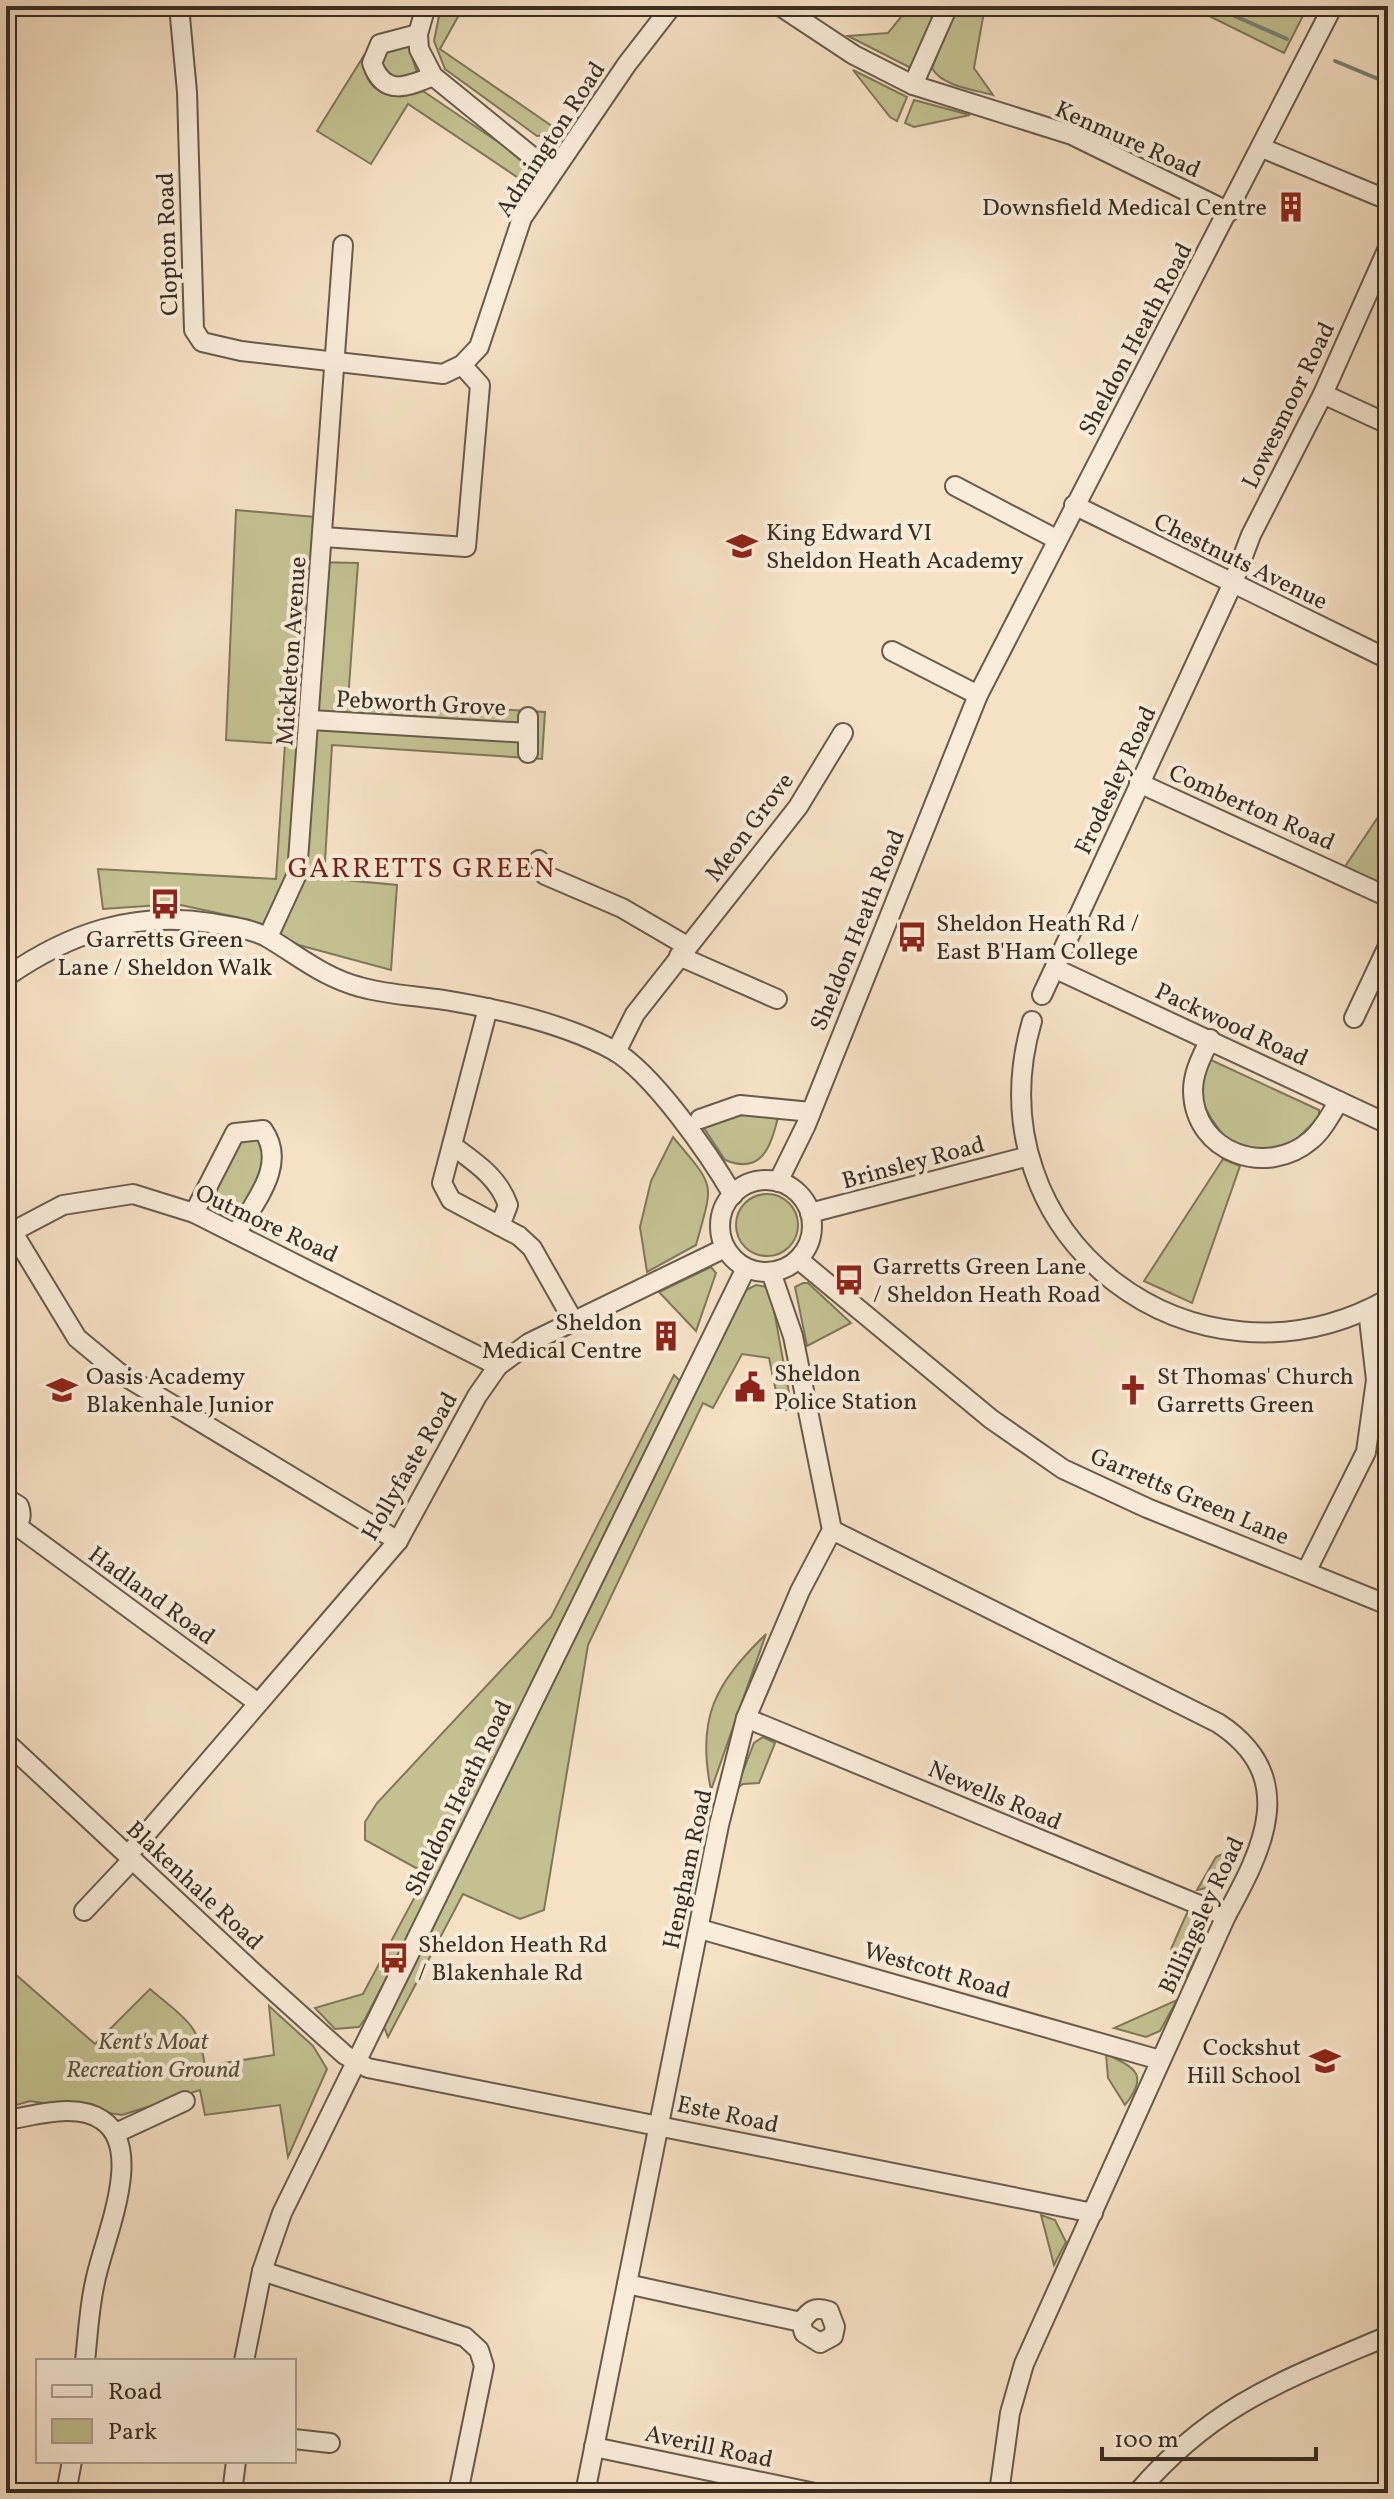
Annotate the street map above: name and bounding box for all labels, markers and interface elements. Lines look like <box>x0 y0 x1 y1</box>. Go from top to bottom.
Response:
street label: Admington Road <box>489 56 615 225</box>
street label: Kenmure Road <box>1049 94 1205 188</box>
street label: Clopton Road <box>150 172 188 316</box>
building icon: Downsfield Medical Centre <box>1274 190 1308 224</box>
place label: Downsfield Medical Centre <box>982 192 1267 226</box>
street label: Sheldon Heath Road <box>1071 237 1202 443</box>
street label: Lowesmoor Road <box>1235 317 1345 495</box>
street label: Chestnuts Avenue <box>1147 506 1333 620</box>
place label: King Edward VI Sheldon Heath Academy <box>766 517 1023 579</box>
school or university icon: King Edward VI Sheldon Heath Academy <box>725 529 759 563</box>
street label: Mickleton Avenue <box>269 555 317 747</box>
street label: Pebworth Grove <box>335 684 507 726</box>
street label: Frodesley Road <box>1068 701 1166 861</box>
street label: Comberton Road <box>1163 757 1340 861</box>
street label: Meon Grove <box>698 766 803 890</box>
street label: Sheldon Heath Road <box>803 825 915 1036</box>
district label: GARRETTS GREEN <box>288 850 556 889</box>
bus stop icon: Garretts Green Lane / Sheldon Walk <box>148 887 182 921</box>
place label: Sheldon Heath Rd / East B'Ham College <box>936 908 1139 970</box>
bus stop icon: Sheldon Heath Rd / East B'Ham College <box>895 920 929 954</box>
place label: Garretts Green Lane / Sheldon Walk <box>58 924 272 986</box>
street label: Packwood Road <box>1149 975 1313 1076</box>
street label: Brinsley Road <box>838 1129 989 1199</box>
street label: Outmore Road <box>189 1177 343 1273</box>
place label: Garretts Green Lane / Sheldon Heath Road <box>873 1251 1101 1313</box>
bus stop icon: Garretts Green Lane / Sheldon Heath Road <box>832 1263 866 1297</box>
place label: Sheldon Medical Centre <box>482 1307 642 1369</box>
building icon: Sheldon Medical Centre <box>649 1319 683 1353</box>
place label: Sheldon Police Station <box>774 1358 917 1420</box>
place label: Oasis Academy Blakenhale Junior <box>86 1361 274 1423</box>
place label: St Thomas' Church Garretts Green <box>1157 1361 1354 1423</box>
public building icon: Sheldon Police Station <box>733 1370 767 1404</box>
school or university icon: Oasis Academy Blakenhale Junior <box>45 1373 79 1407</box>
church icon: St Thomas' Church Garretts Green <box>1116 1373 1150 1407</box>
street label: Hollyfaste Road <box>354 1386 467 1548</box>
street label: Garretts Green Lane <box>1084 1441 1294 1555</box>
street label: Hadland Road <box>80 1539 221 1654</box>
street label: Sheldon Heath Road <box>398 1695 522 1903</box>
street label: Newells Road <box>922 1753 1066 1840</box>
street label: Hengham Road <box>655 1786 722 1952</box>
street label: Blakenhale Road <box>118 1814 270 1959</box>
street label: Billingsley Road <box>1151 1832 1254 2000</box>
place label: Sheldon Heath Rd / Blakenhale Rd <box>418 1929 608 1991</box>
street label: Westcott Road <box>859 1935 1014 2009</box>
bus stop icon: Sheldon Heath Rd / Blakenhale Rd <box>377 1941 411 1975</box>
park label: Kent's Moat Recreation Ground <box>66 2026 240 2088</box>
place label: Cockshut Hill School <box>1186 2032 1301 2094</box>
school or university icon: Cockshut Hill School <box>1308 2044 1342 2078</box>
street label: Este Road <box>674 2089 782 2143</box>
legend <box>36 2359 296 2463</box>
text: Road <box>108 2376 162 2410</box>
scale bar <box>1102 2411 1316 2461</box>
text: Park <box>108 2416 157 2450</box>
street label: Averill Road <box>642 2418 776 2478</box>
text: 100 m <box>1114 2424 1179 2458</box>

